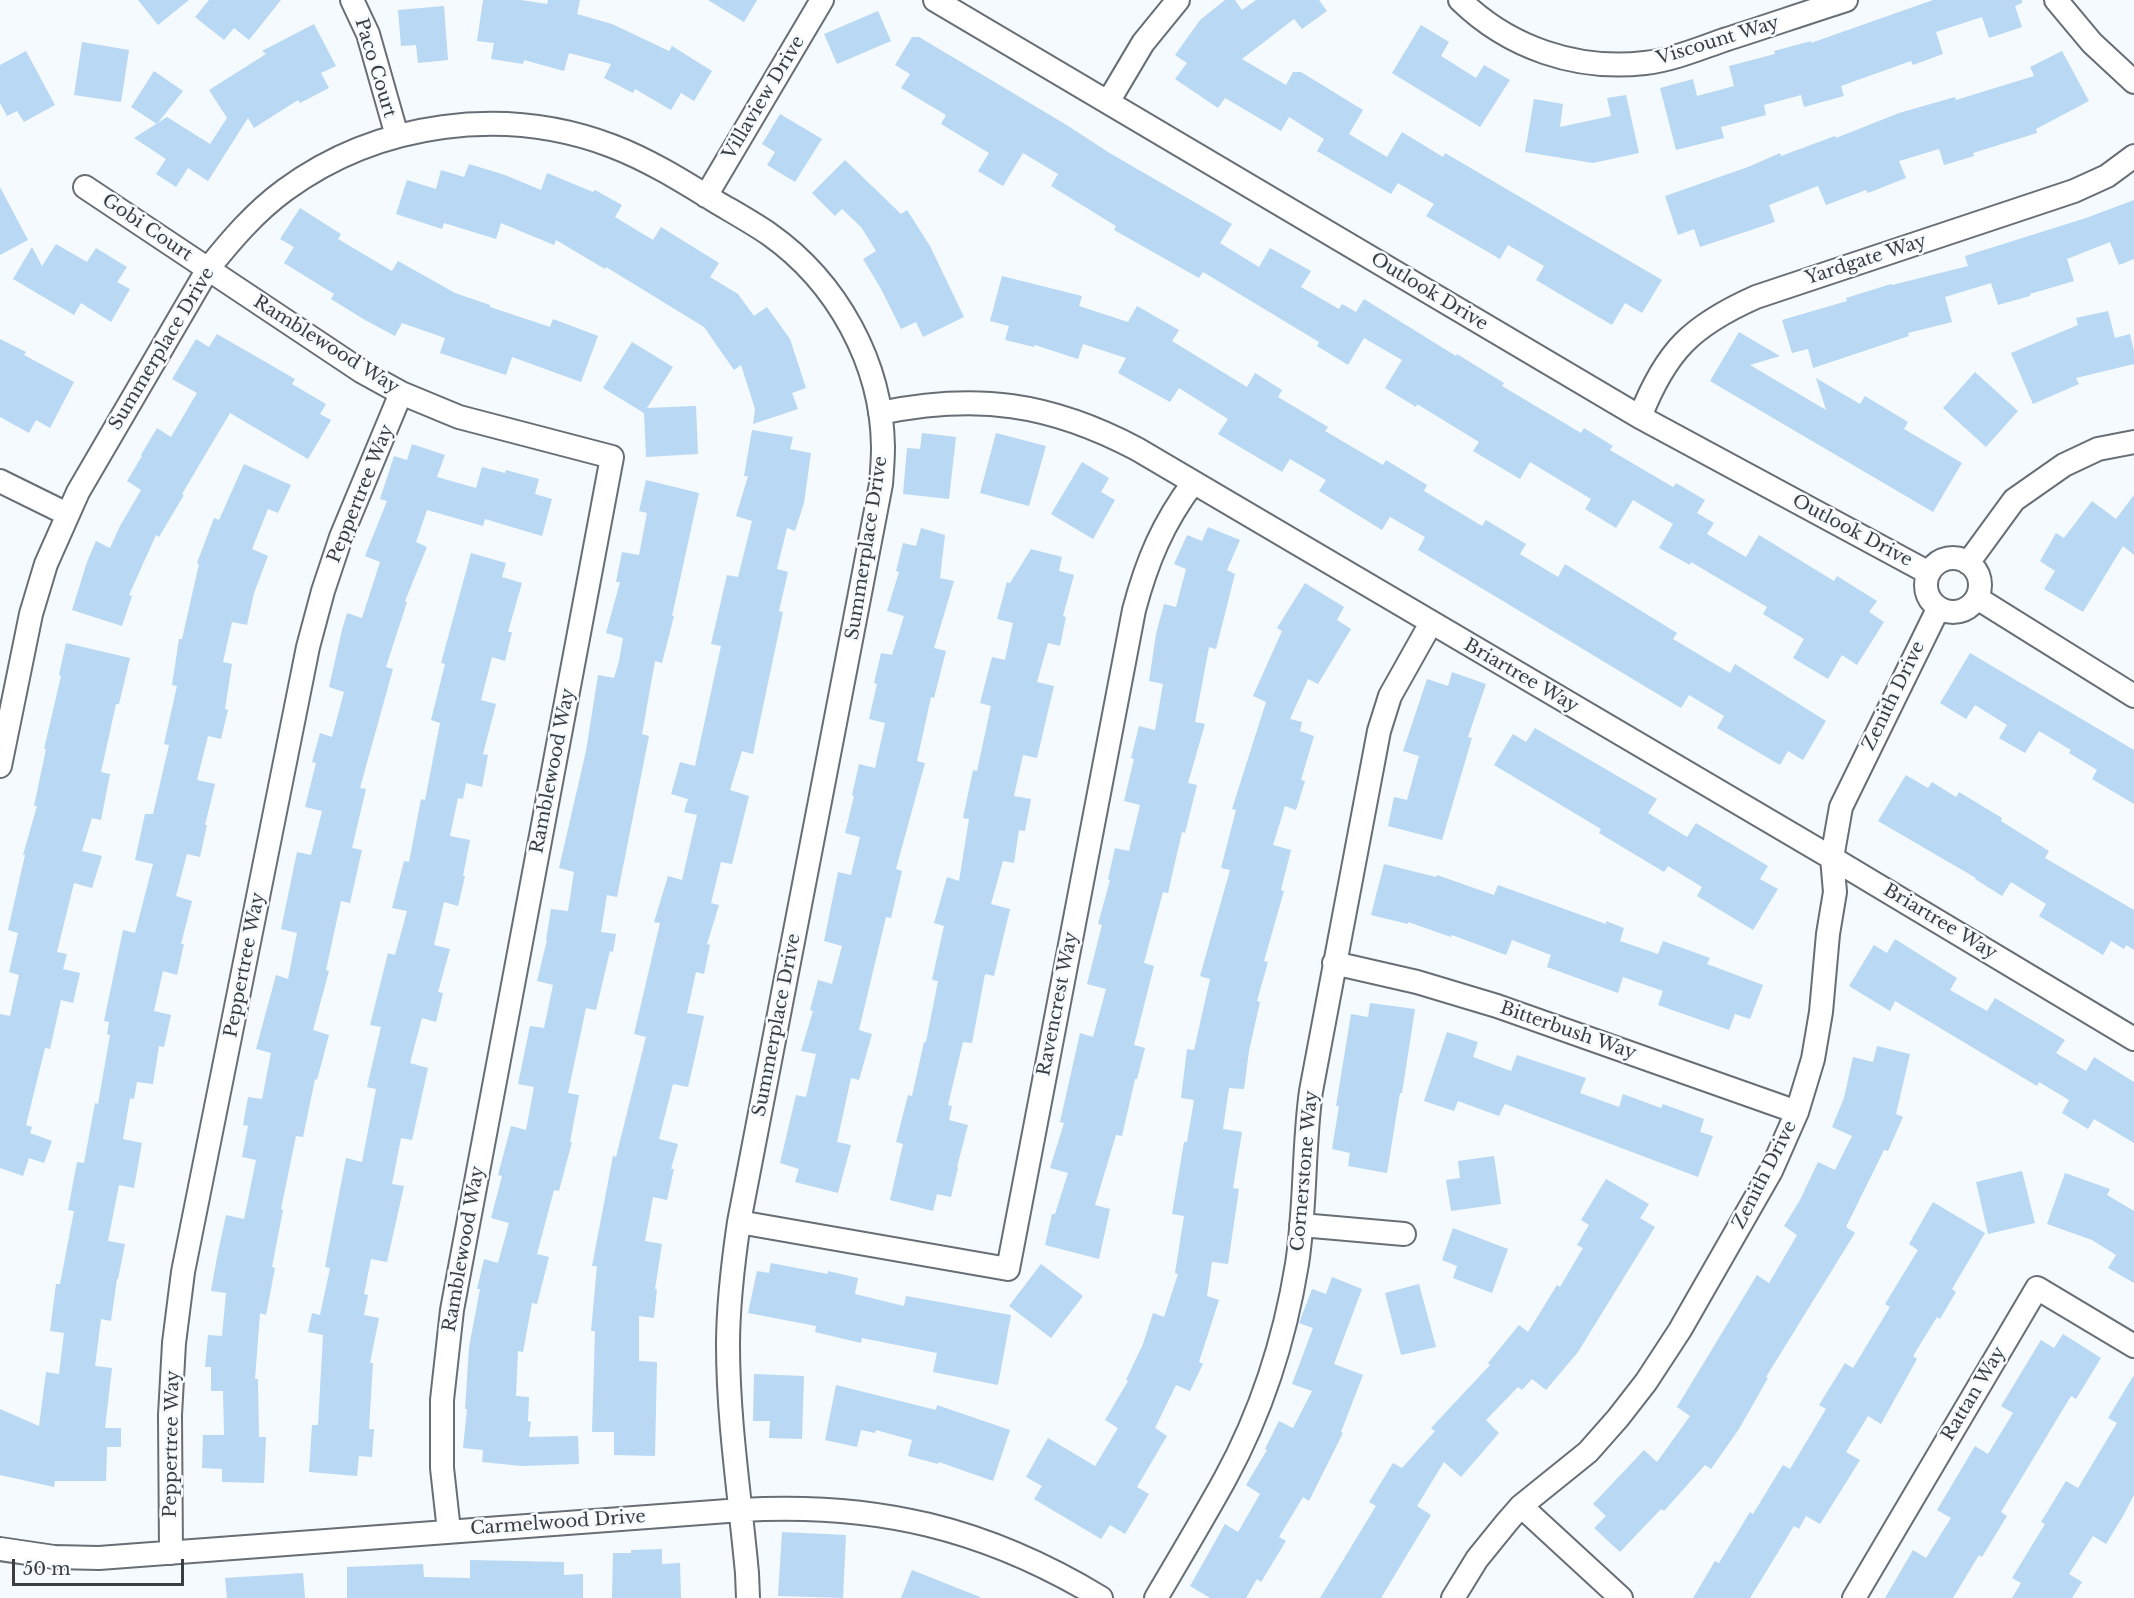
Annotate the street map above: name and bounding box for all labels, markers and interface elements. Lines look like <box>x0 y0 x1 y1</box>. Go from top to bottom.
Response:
street label: Viscount Way <box>1654 12 1782 70</box>
street label: Paco Court <box>350 16 400 120</box>
street label: Villaview Drive <box>719 32 809 164</box>
street label: Gobi Court <box>98 190 196 266</box>
street label: Yardgate Way <box>1803 230 1929 290</box>
street label: Outlook Drive <box>1366 248 1492 336</box>
street label: Summerplace Drive <box>105 264 219 434</box>
street label: Ramblewood Way <box>249 291 403 399</box>
street label: Peppertree Way <box>323 422 399 566</box>
street label: Summerplace Drive <box>842 455 892 641</box>
street label: Outlook Drive <box>1788 490 1916 572</box>
street label: Briartree Way <box>1460 634 1582 718</box>
street label: Zenith Drive <box>1858 638 1930 754</box>
street label: Ramblewood Way <box>526 687 580 855</box>
street label: Briartree Way <box>1879 880 2001 964</box>
street label: Peppertree Way <box>220 891 270 1039</box>
street label: Ravencrest Way <box>1033 930 1083 1078</box>
street label: Summerplace Drive <box>749 932 805 1118</box>
street label: Bitterbush Way <box>1497 998 1639 1064</box>
street label: Cornerstone Way <box>1287 1090 1323 1252</box>
street label: Zenith Drive <box>1728 1117 1802 1233</box>
street label: Ramblewood Way <box>439 1165 489 1333</box>
street label: Rattan Way <box>1937 1343 2011 1445</box>
street label: Peppertree Way <box>160 1370 184 1518</box>
street label: Carmelwood Drive <box>470 1506 646 1540</box>
scale bar <box>15 1547 188 1585</box>
text: 50 m <box>23 1558 71 1580</box>

